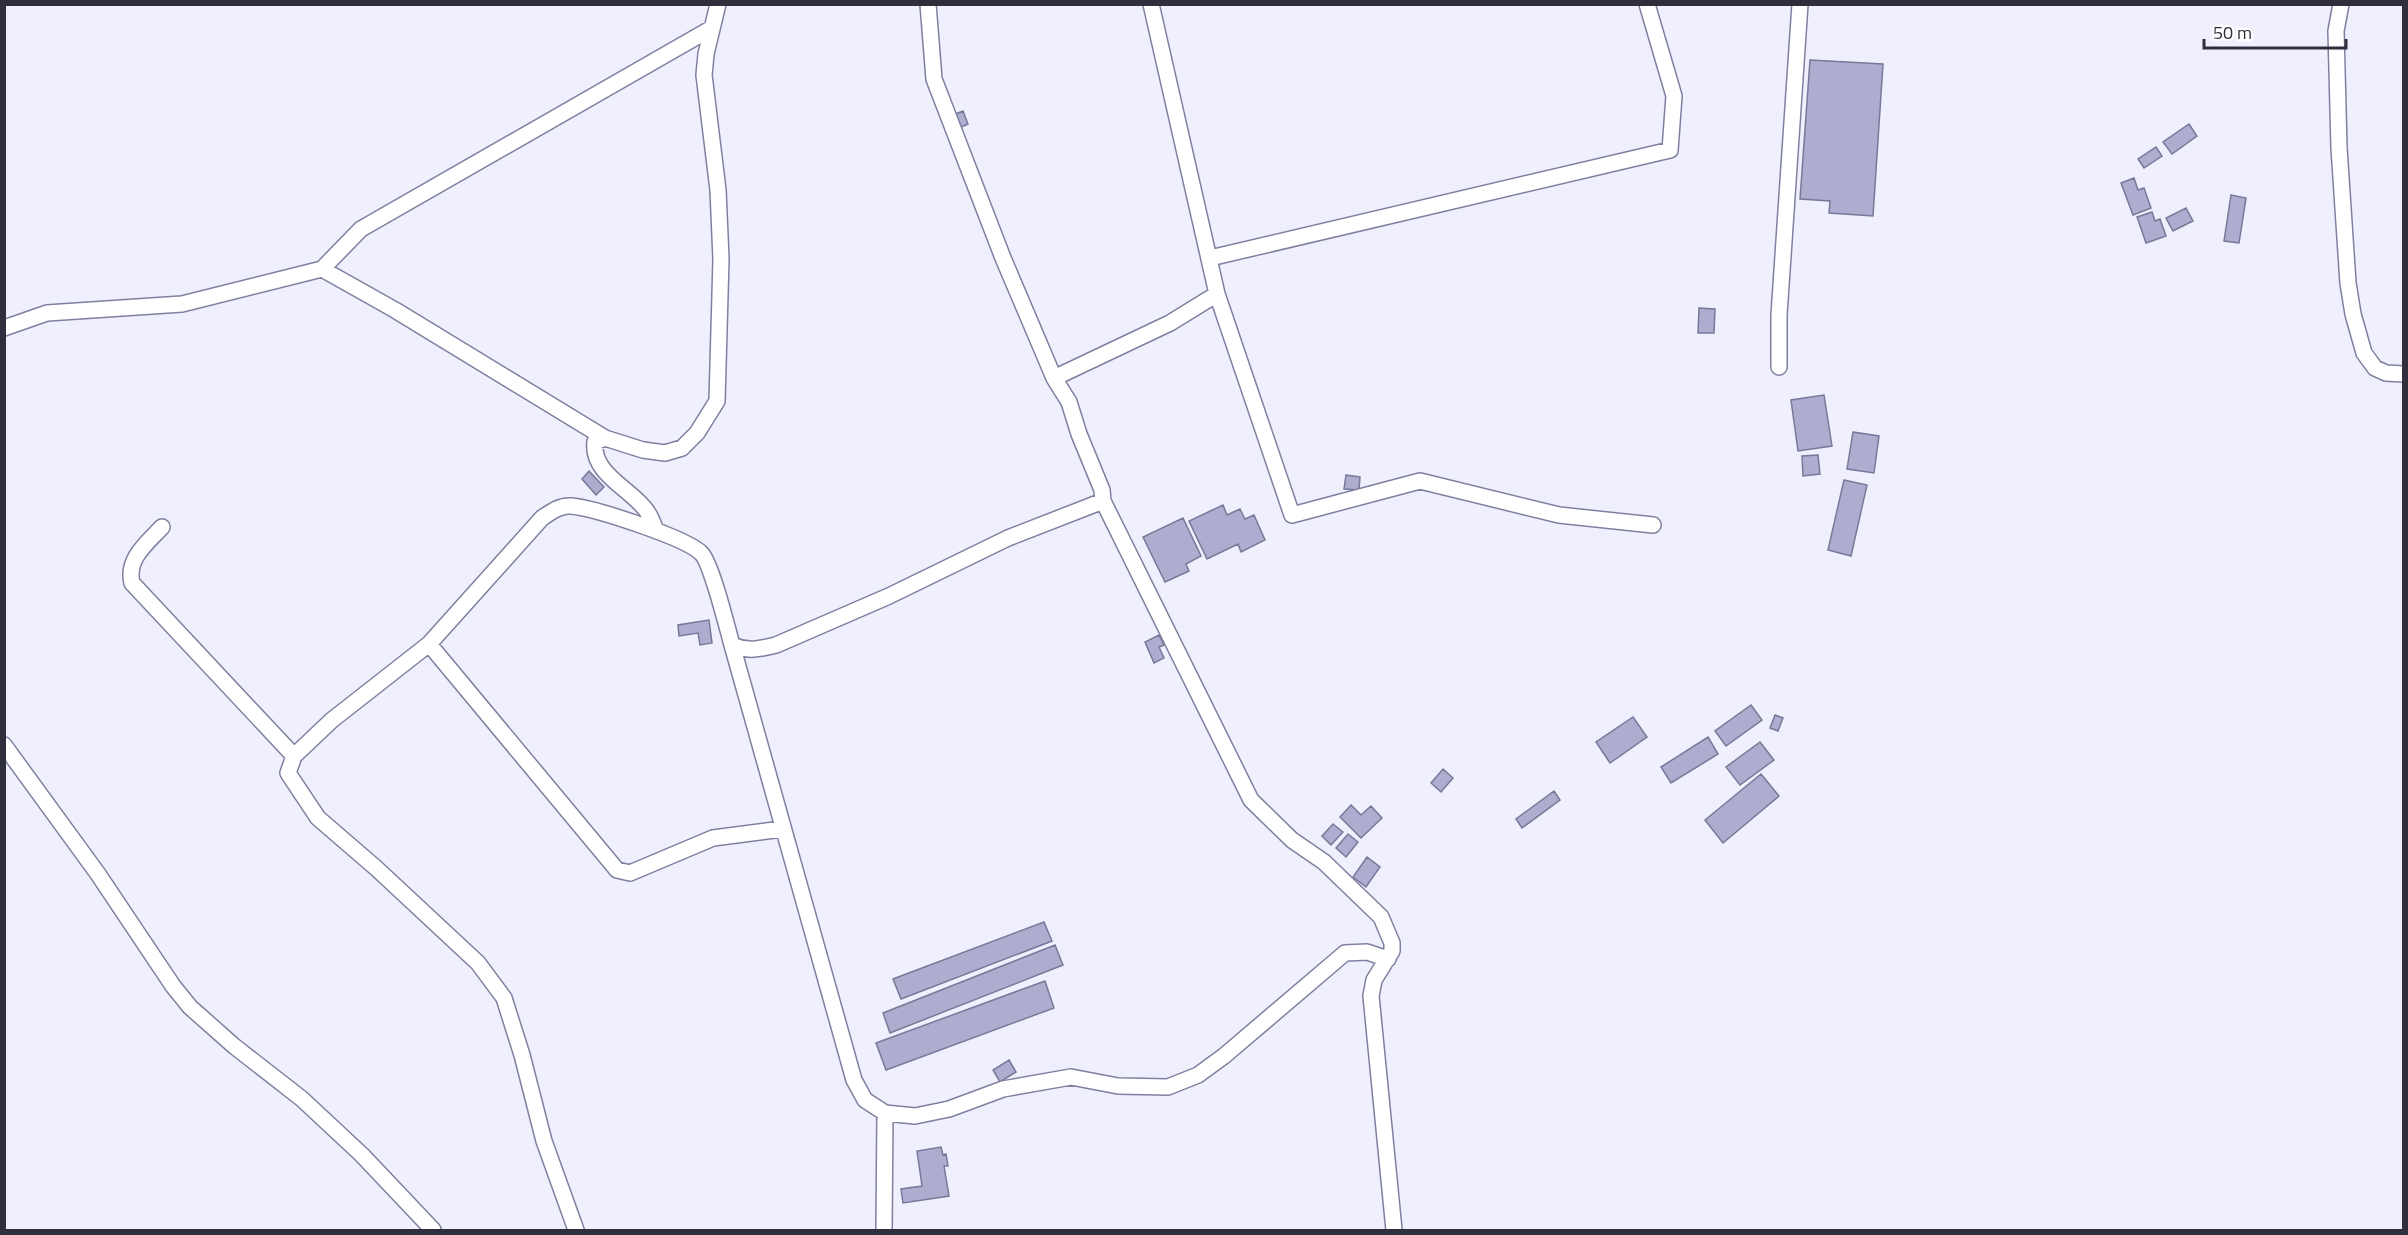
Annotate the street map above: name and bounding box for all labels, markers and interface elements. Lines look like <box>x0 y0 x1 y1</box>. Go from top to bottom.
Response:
scale bar <box>2204 12 2346 50</box>
text: 50 m <box>2213 19 2252 46</box>

